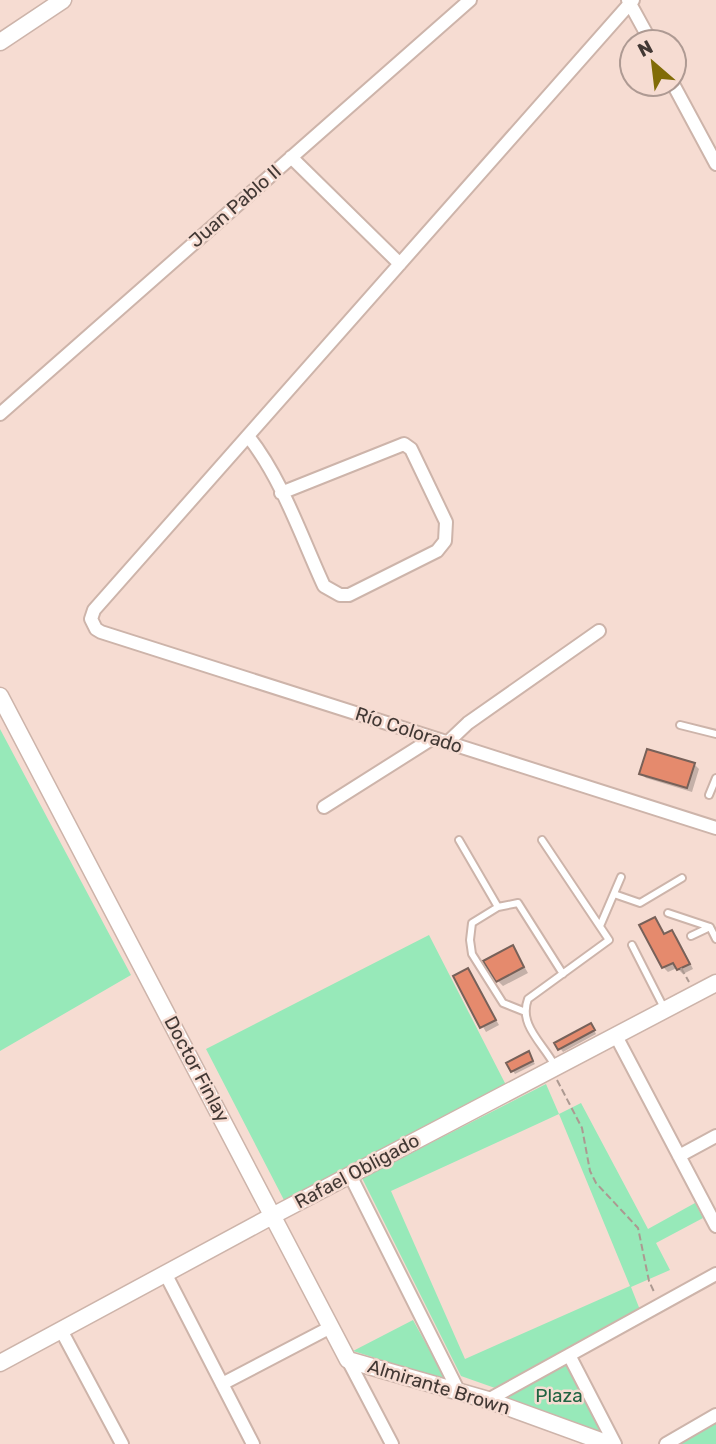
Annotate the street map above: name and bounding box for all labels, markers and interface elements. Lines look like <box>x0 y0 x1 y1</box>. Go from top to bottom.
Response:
north arrow <box>618 28 688 98</box>
text: N <box>634 35 657 62</box>
street label: Juan Pablo II <box>184 160 286 252</box>
street label: Río Colorado <box>352 702 466 758</box>
street label: Doctor Finlay <box>159 1012 235 1126</box>
street label: Rafael Obligado <box>291 1128 423 1214</box>
street label: Almirante Brown <box>365 1354 513 1420</box>
park label: Plaza <box>535 1384 583 1407</box>

